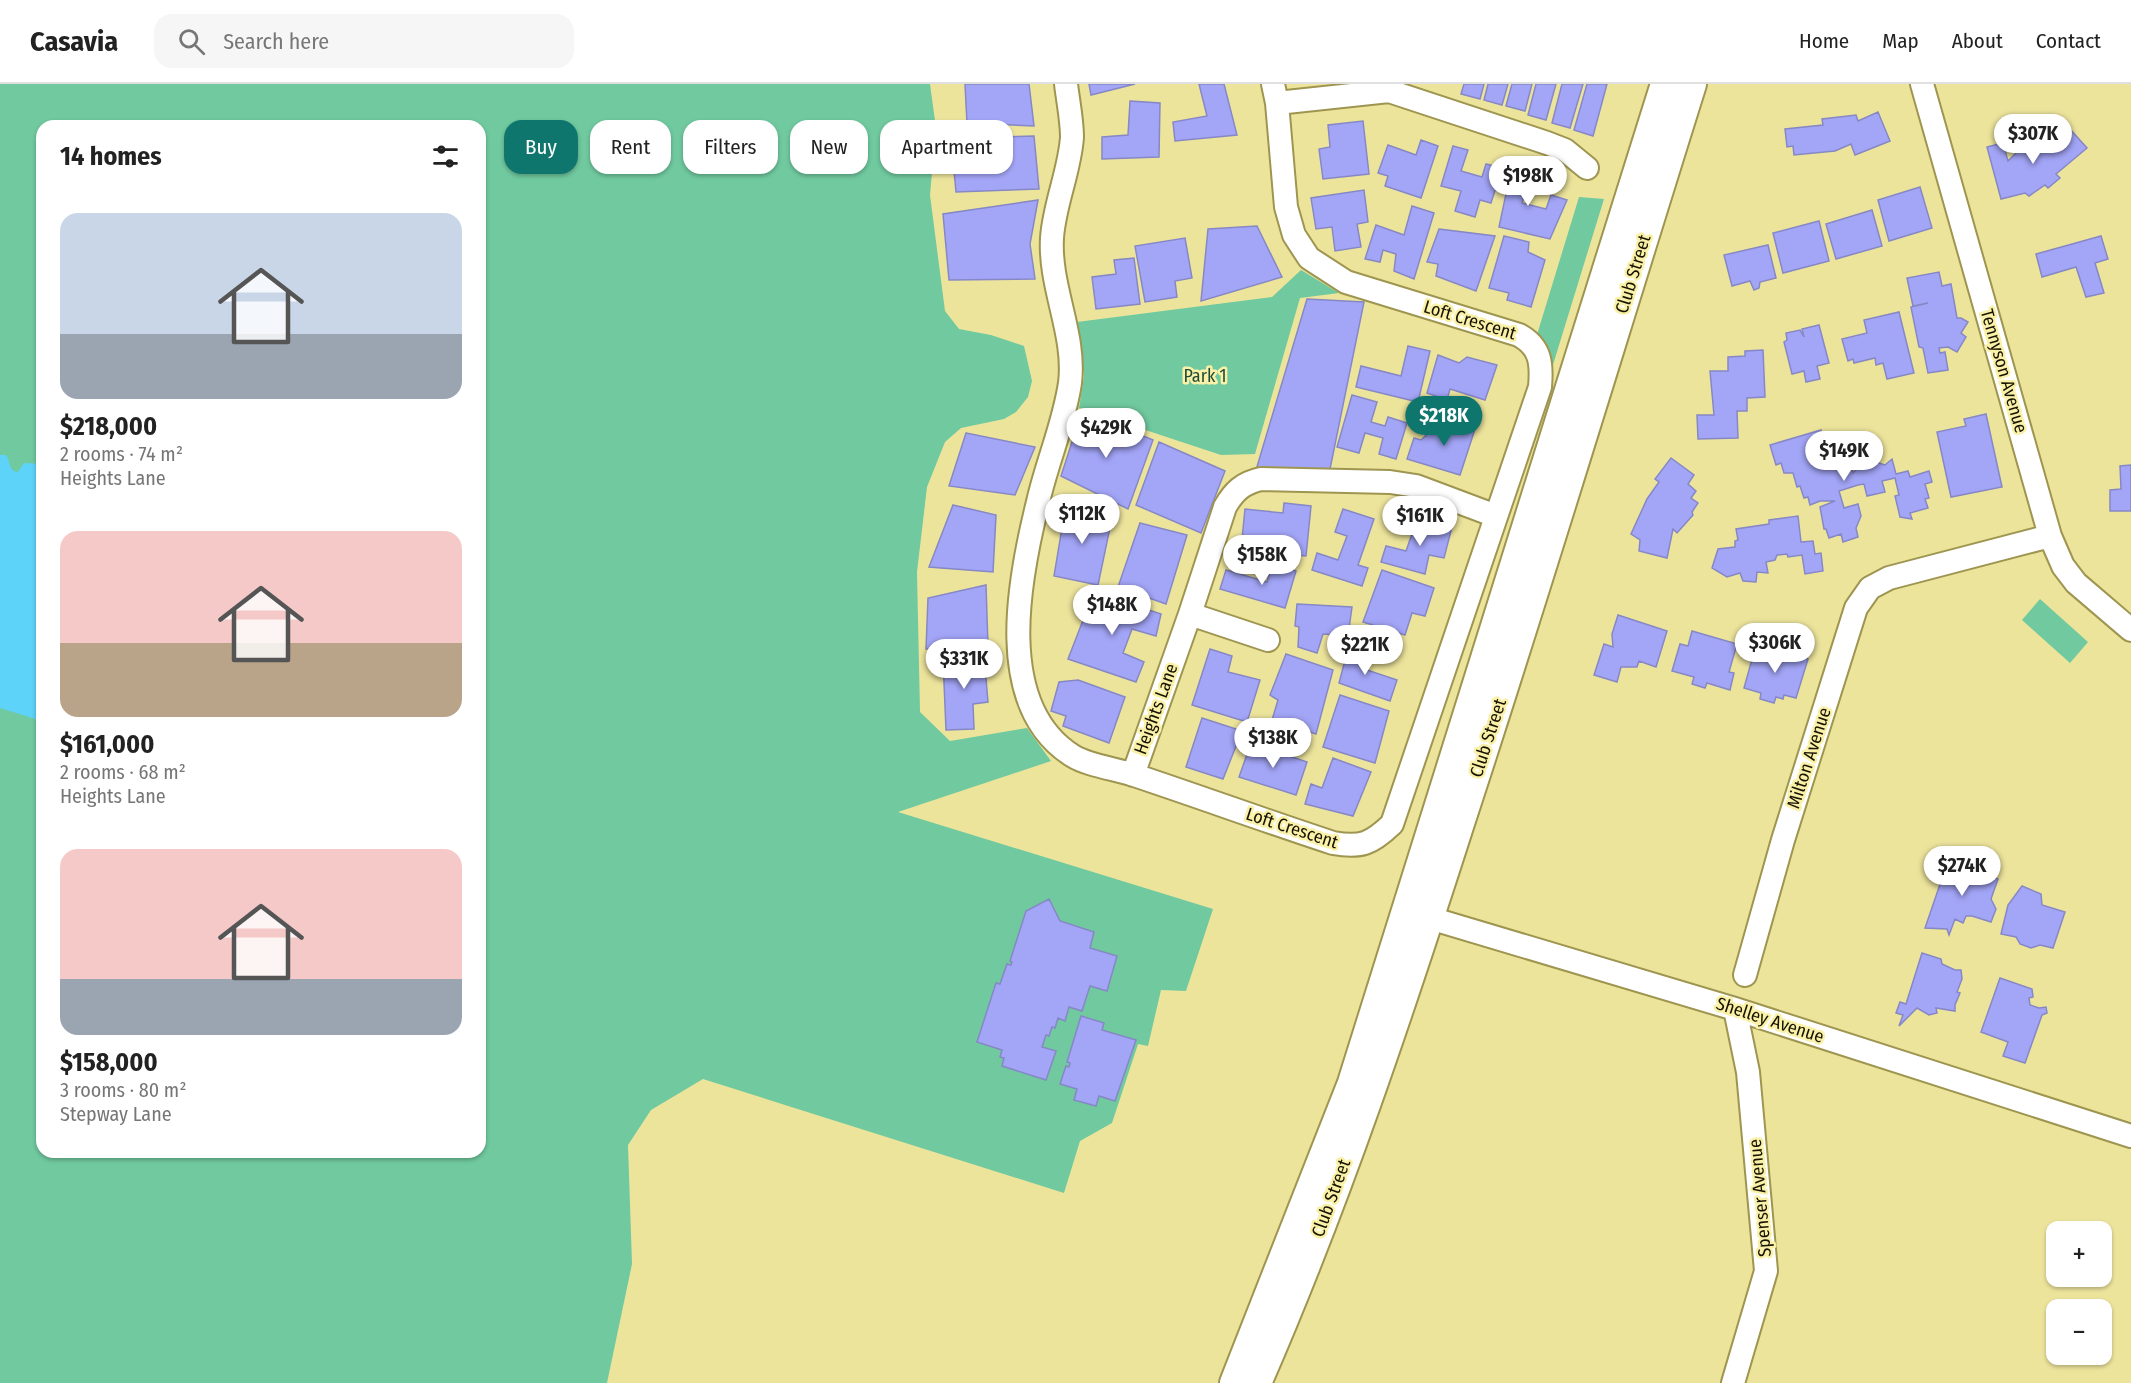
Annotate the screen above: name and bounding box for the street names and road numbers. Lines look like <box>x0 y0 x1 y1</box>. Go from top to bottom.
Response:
street label: Club Street <box>1611 232 1655 316</box>
street label: Loft Crescent <box>1421 296 1519 345</box>
street label: Tennyson Avenue <box>1976 306 2032 436</box>
street label: Heights Lane <box>1129 660 1183 757</box>
street label: Club Street <box>1465 696 1511 780</box>
street label: Milton Avenue <box>1782 705 1836 811</box>
street label: Loft Crescent <box>1243 803 1341 853</box>
street label: Shelley Avenue <box>1713 992 1827 1048</box>
street label: Spenser Avenue <box>1744 1138 1776 1258</box>
street label: Club Street <box>1307 1156 1355 1240</box>

